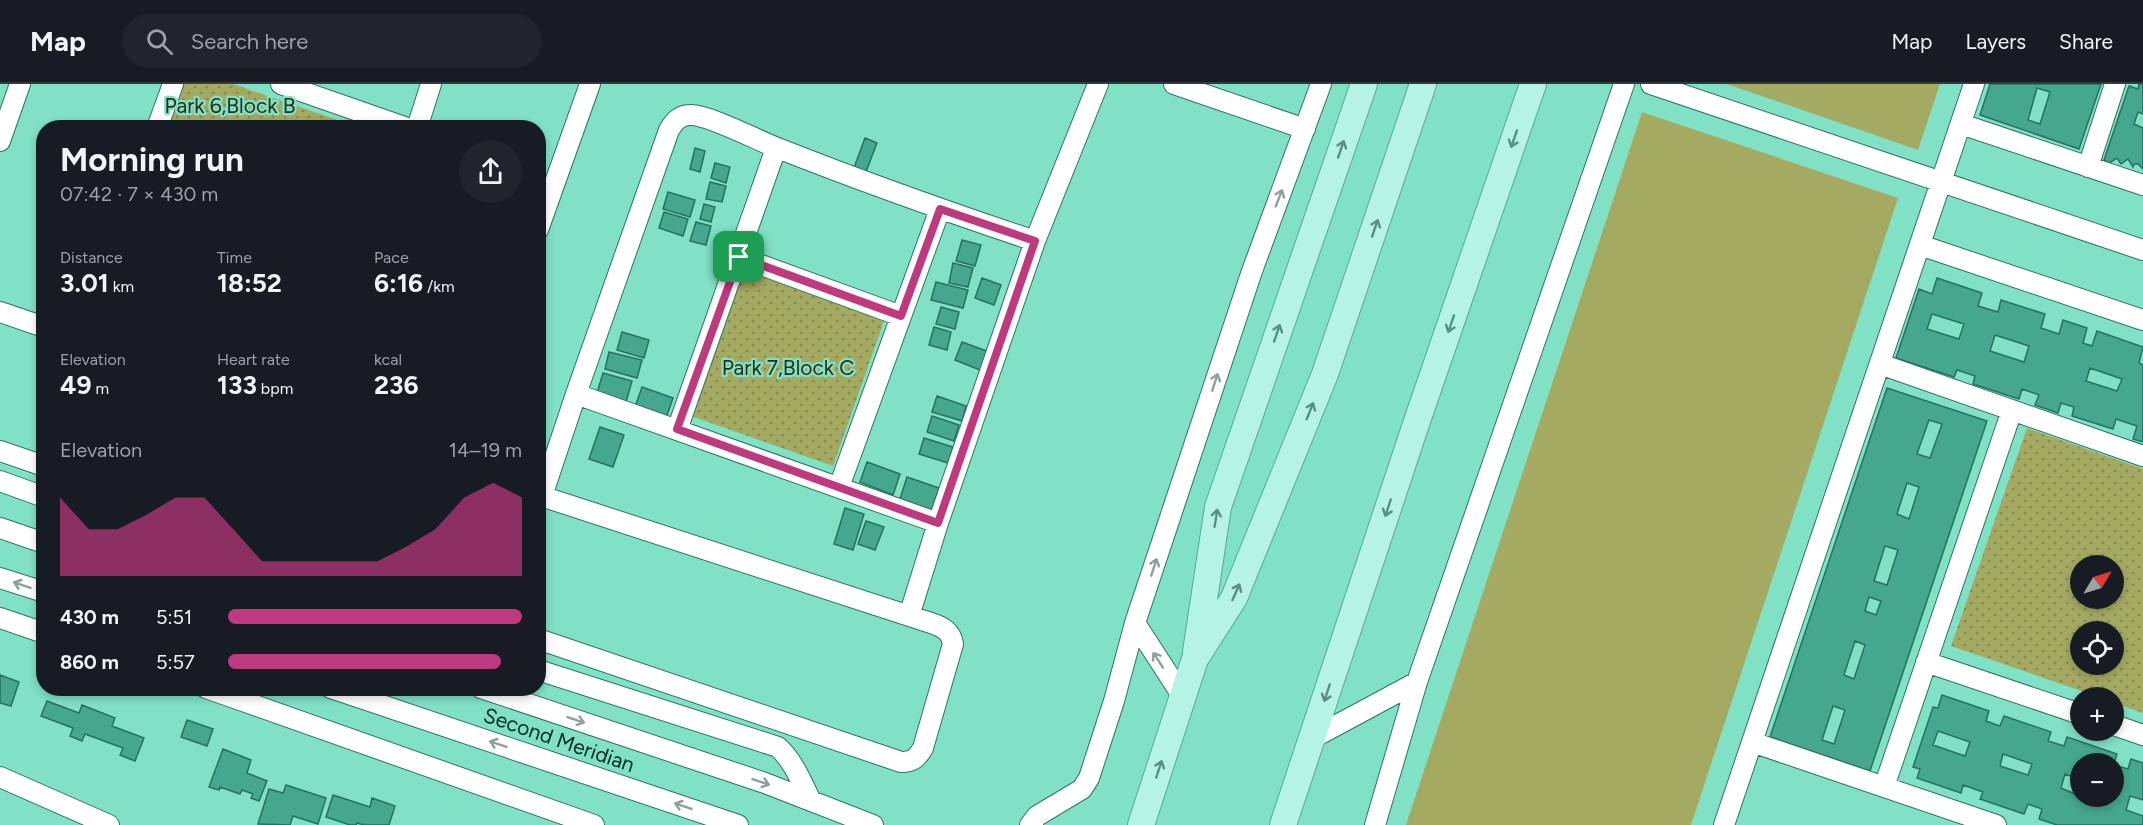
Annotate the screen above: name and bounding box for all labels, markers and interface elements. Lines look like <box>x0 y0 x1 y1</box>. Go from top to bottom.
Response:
search box <box>122 14 542 68</box>
text: Map <box>30 24 86 58</box>
icon: search <box>143 25 176 58</box>
text: Search here <box>191 28 308 55</box>
text: Map <box>1892 29 1932 54</box>
text: Layers <box>1965 29 2026 54</box>
text: Share <box>2059 29 2113 54</box>
park label: Park 6,Block B <box>165 93 295 118</box>
one-way arrow <box>1508 129 1519 148</box>
text: Morning run <box>60 140 244 179</box>
button: share <box>459 140 522 203</box>
one-way arrow <box>1337 140 1348 158</box>
text: 07:42 · 7 × 430 m <box>60 182 218 206</box>
one-way arrow <box>1275 189 1286 208</box>
one-way arrow <box>1370 219 1381 238</box>
pin <box>713 231 764 282</box>
icon: arrive <box>722 240 755 273</box>
text: Distance <box>60 248 123 267</box>
text: Time <box>217 248 252 267</box>
text: Pace <box>374 248 409 267</box>
text: 3.01 <box>60 267 109 299</box>
text: 18:52 <box>217 267 282 299</box>
text: 6:16 <box>374 267 423 299</box>
text: km <box>109 277 134 296</box>
text: /km <box>423 277 455 296</box>
one-way arrow <box>1444 314 1455 333</box>
one-way arrow <box>1273 324 1284 343</box>
text: Elevation <box>60 350 126 369</box>
text: Heart rate <box>217 350 290 369</box>
text: kcal <box>374 350 402 369</box>
park label: Park 7,Block C <box>722 355 854 380</box>
text: 49 <box>60 369 92 401</box>
text: 133 <box>217 369 257 401</box>
text: 236 <box>374 369 419 401</box>
one-way arrow <box>1210 373 1221 392</box>
text: m <box>92 379 109 398</box>
text: bpm <box>257 379 293 398</box>
one-way arrow <box>1305 403 1316 421</box>
text: Elevation <box>60 438 142 462</box>
text: 14–19 m <box>449 438 522 462</box>
one-way arrow <box>1382 498 1393 517</box>
one-way arrow <box>1211 508 1222 528</box>
north arrow <box>2070 555 2124 609</box>
map controls <box>2070 555 2124 807</box>
one-way arrow <box>1149 558 1160 577</box>
one-way arrow <box>13 579 32 590</box>
one-way arrow <box>1232 583 1243 601</box>
text: 430 m <box>60 605 119 629</box>
text: 5:51 <box>156 605 192 629</box>
button: locate <box>2070 621 2124 675</box>
text: 860 m <box>60 650 119 674</box>
text: 5:57 <box>156 650 195 674</box>
one-way arrow <box>1152 653 1164 669</box>
one-way arrow <box>1320 683 1331 702</box>
button: + <box>2070 687 2124 741</box>
street label: Second Meridian <box>480 702 638 777</box>
one-way arrow <box>566 716 585 727</box>
one-way arrow <box>489 738 508 749</box>
button: − <box>2070 753 2124 807</box>
one-way arrow <box>1154 760 1165 779</box>
one-way arrow <box>751 777 770 788</box>
one-way arrow <box>674 800 693 811</box>

